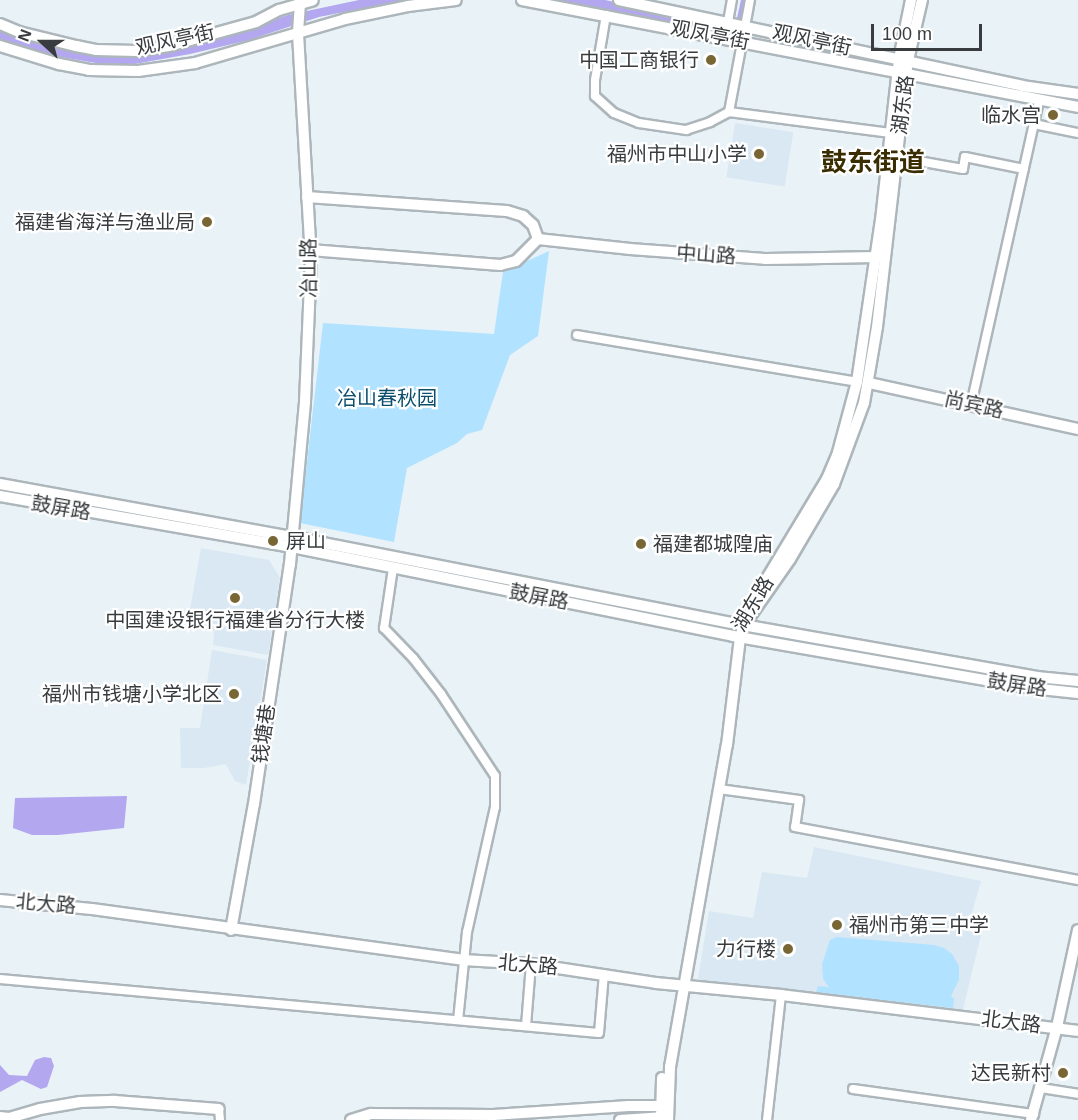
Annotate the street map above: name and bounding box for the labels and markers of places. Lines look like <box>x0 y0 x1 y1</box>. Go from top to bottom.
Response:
place label: 中国工商银行 <box>579 48 699 72</box>
marker: 中国工商银行 <box>704 53 718 67</box>
place label: 临水宫 <box>981 103 1041 127</box>
marker: 临水宫 <box>1046 108 1060 122</box>
place label: 福州市中山小学 <box>607 142 747 166</box>
marker: 福州市中山小学 <box>752 147 766 161</box>
place label: 福建省海洋与渔业局 <box>15 210 195 234</box>
marker: 福建省海洋与渔业局 <box>200 215 214 229</box>
place label: 屏山 <box>286 529 326 553</box>
marker: 屏山 <box>264 532 282 550</box>
place label: 福建都城隍庙 <box>653 532 773 556</box>
marker: 福建都城隍庙 <box>634 537 648 551</box>
marker: 中国建设银行福建省分行大楼 <box>228 591 242 605</box>
place label: 中国建设银行福建省分行大楼 <box>105 608 365 632</box>
place label: 福州市钱塘小学北区 <box>42 682 222 706</box>
marker: 福州市钱塘小学北区 <box>227 687 241 701</box>
place label: 福州市第三中学 <box>849 913 989 937</box>
marker: 福州市第三中学 <box>830 918 844 932</box>
place label: 力行楼 <box>716 937 776 961</box>
marker: 力行楼 <box>781 942 795 956</box>
place label: 达民新村 <box>971 1061 1051 1085</box>
marker: 达民新村 <box>1056 1066 1070 1080</box>

